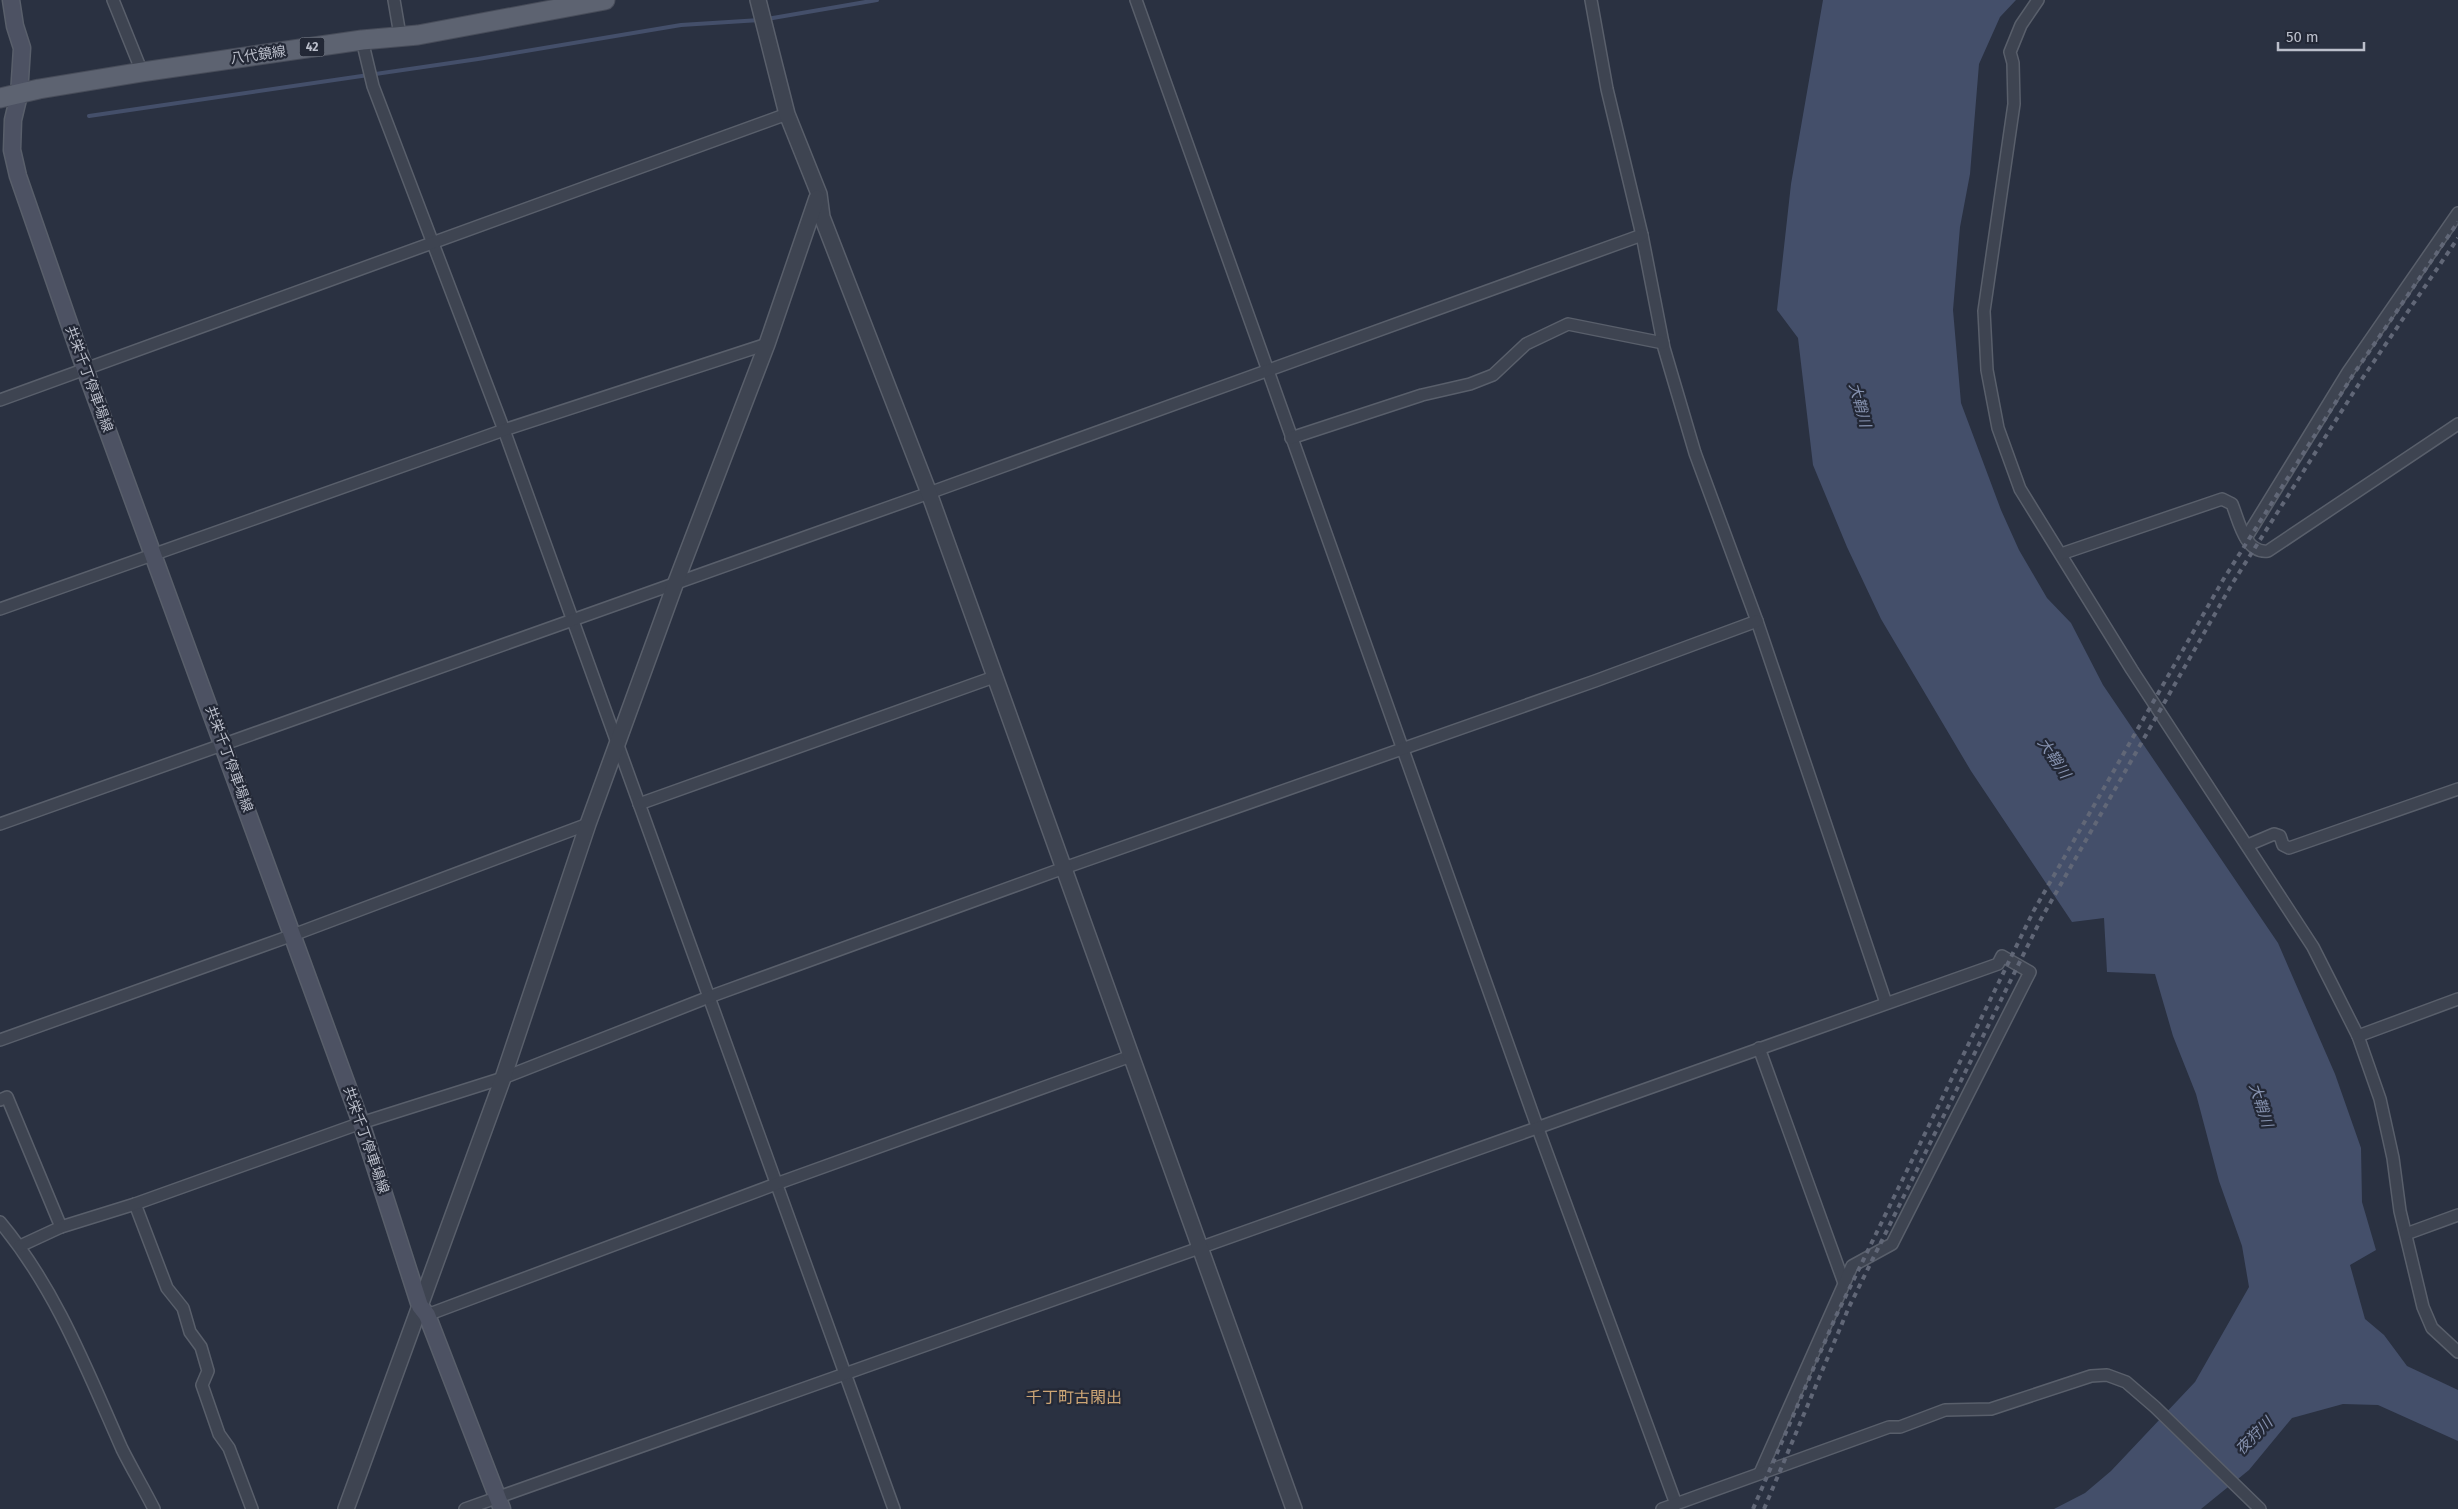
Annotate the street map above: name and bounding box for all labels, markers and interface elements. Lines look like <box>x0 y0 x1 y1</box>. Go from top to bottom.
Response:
scale bar <box>2278 20 2364 52</box>
text: 50 m <box>2286 28 2319 46</box>
road number: 42 <box>300 38 324 56</box>
street label: 八代鏡線 <box>229 43 287 67</box>
street label: 共栄千丁停車場線 <box>62 323 116 435</box>
water label: 大鞘川 <box>1845 381 1875 431</box>
street label: 共栄千丁停車場線 <box>202 703 256 815</box>
water label: 大鞘川 <box>2034 734 2075 783</box>
water label: 大鞘川 <box>2245 1081 2277 1131</box>
street label: 共栄千丁停車場線 <box>340 1084 392 1196</box>
district label: 千丁町古閑出 <box>1026 1388 1122 1407</box>
water label: 夜狩川 <box>2232 1412 2278 1458</box>

